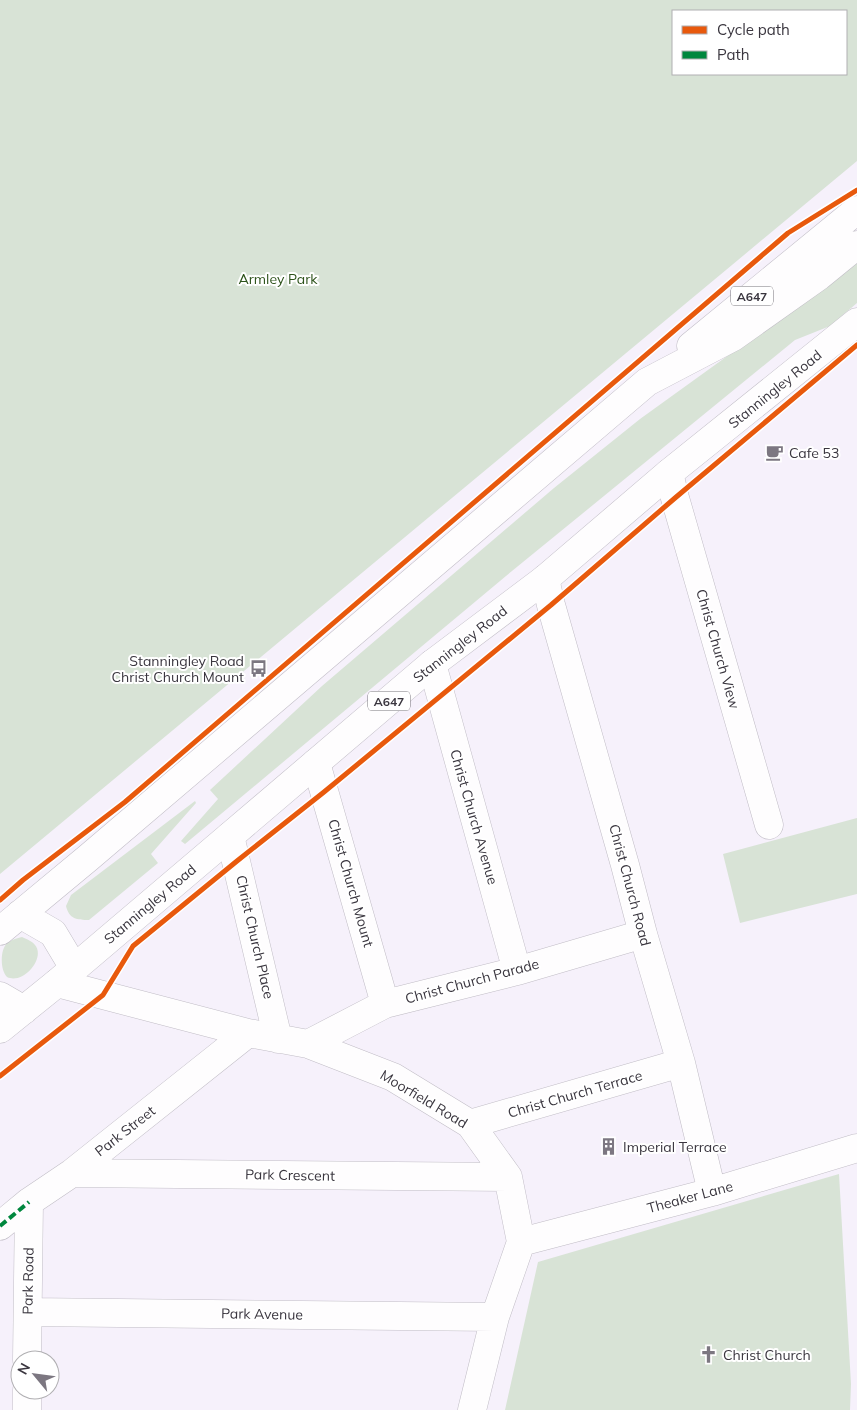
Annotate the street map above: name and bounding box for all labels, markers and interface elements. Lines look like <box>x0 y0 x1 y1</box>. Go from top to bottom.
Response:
legend <box>672 10 847 75</box>
text: Cycle path <box>717 20 790 39</box>
text: Path <box>717 45 749 64</box>
park label: Armley Park <box>238 270 318 288</box>
road number: A647 <box>731 286 773 306</box>
street label: Stanningley Road <box>725 346 825 432</box>
cafe icon: Cafe 53 <box>765 443 785 463</box>
place label: Cafe 53 <box>789 444 839 462</box>
street label: Christ Church View <box>692 587 744 711</box>
street label: Stanningley Road <box>409 602 511 686</box>
place label: Stanningley Road Christ Church Mount <box>112 652 244 686</box>
bus stop icon: Stanningley Road Christ Church Mount <box>248 659 268 679</box>
road number: A647 <box>368 691 410 710</box>
street label: Christ Church Avenue <box>446 747 502 887</box>
street label: Christ Church Mount <box>324 817 378 949</box>
street label: Christ Church Road <box>605 822 655 948</box>
street label: Stanningley Road <box>100 860 200 948</box>
street label: Christ Church Place <box>232 873 278 1001</box>
street label: Christ Church Parade <box>403 954 541 1008</box>
street label: Moorfield Road <box>377 1066 471 1132</box>
street label: Christ Church Terrace <box>506 1066 644 1122</box>
street label: Park Street <box>91 1102 159 1160</box>
building icon: Imperial Terrace <box>599 1137 619 1157</box>
place label: Imperial Terrace <box>623 1138 727 1156</box>
street label: Park Crescent <box>245 1165 335 1185</box>
street label: Theaker Lane <box>645 1177 735 1217</box>
street label: Park Road <box>18 1247 38 1315</box>
street label: Park Avenue <box>221 1304 303 1324</box>
church icon: Christ Church <box>699 1345 719 1365</box>
place label: Christ Church <box>723 1346 811 1364</box>
north arrow <box>10 1350 60 1400</box>
text: N <box>13 1360 34 1378</box>

